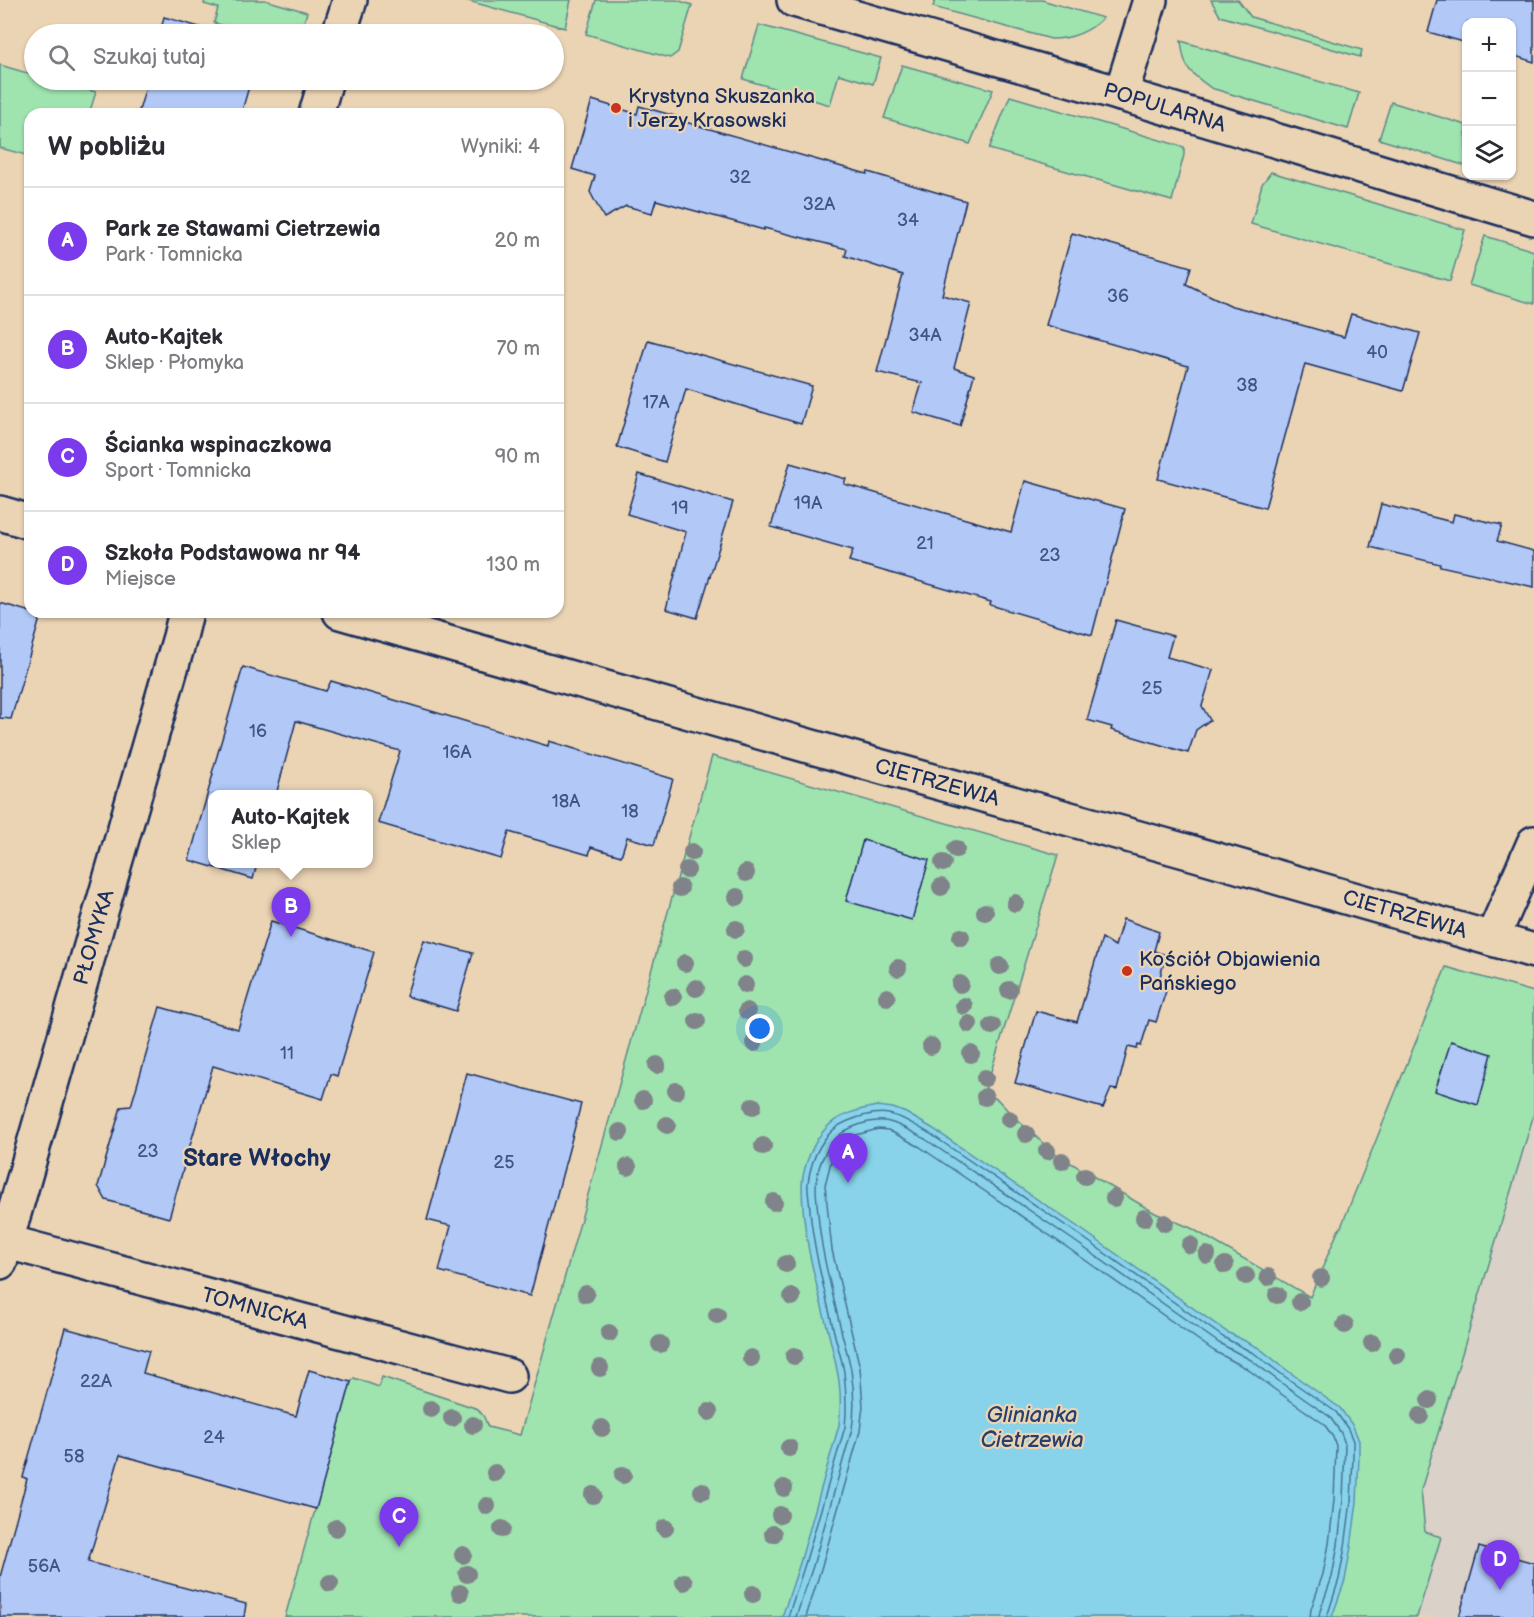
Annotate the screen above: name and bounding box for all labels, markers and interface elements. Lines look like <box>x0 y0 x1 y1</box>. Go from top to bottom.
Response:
map controls <box>1462 18 1516 180</box>
button: + <box>1462 18 1516 72</box>
search box <box>24 24 564 90</box>
icon: search <box>45 41 78 74</box>
text: Szukaj tutaj <box>93 44 206 71</box>
button: − <box>1462 72 1516 126</box>
street label: POPULARNA <box>1101 78 1229 138</box>
place label: Krystyna Skuszanka i Jerzy Krasowski <box>628 84 815 133</box>
marker: Krystyna Skuszanka i Jerzy Krasowski <box>609 101 623 115</box>
button: layers <box>1462 126 1516 180</box>
text: W pobliżu <box>48 132 166 163</box>
text: Wyniki: 4 <box>461 135 540 159</box>
house number: 32 <box>729 167 751 188</box>
house number: 32A <box>803 194 835 215</box>
house number: 34 <box>897 210 919 231</box>
text: Park ze Stawami Cietrzewia <box>105 216 381 243</box>
text: A <box>61 229 74 253</box>
text: 20 m <box>495 229 540 253</box>
text: Park · Tomnicka <box>105 243 243 267</box>
house number: 36 <box>1107 286 1129 307</box>
text: Auto-Kajtek <box>105 324 223 351</box>
house number: 34A <box>908 325 942 346</box>
text: B <box>60 337 75 361</box>
text: 70 m <box>496 337 540 361</box>
house number: 40 <box>1366 342 1388 363</box>
text: Sklep · Płomyka <box>105 351 244 375</box>
house number: 38 <box>1236 375 1258 396</box>
house number: 17A <box>643 392 669 413</box>
text: Ścianka wspinaczkowa <box>105 432 332 459</box>
text: C <box>60 445 75 469</box>
text: 90 m <box>495 445 540 469</box>
text: Sport · Tomnicka <box>105 459 251 483</box>
house number: 19A <box>794 493 822 514</box>
house number: 19 <box>671 498 689 519</box>
house number: 21 <box>916 533 934 554</box>
text: Szkoła Podstawowa nr 94 <box>105 540 361 567</box>
house number: 23 <box>1039 545 1061 566</box>
text: D <box>61 553 74 577</box>
text: 130 m <box>486 553 540 577</box>
text: Miejsce <box>105 567 176 591</box>
house number: 25 <box>1142 678 1162 699</box>
house number: 16 <box>249 721 267 742</box>
house number: 16A <box>443 742 471 763</box>
street label: CIETRZEWIA <box>872 754 1002 812</box>
popup <box>208 790 373 868</box>
house number: 18A <box>552 791 580 812</box>
house number: 18 <box>621 801 639 822</box>
text: Auto-Kajtek <box>232 804 349 831</box>
text: Sklep <box>232 831 281 855</box>
street label: CIETRZEWIA <box>1340 885 1470 944</box>
street label: PŁOMYKA <box>68 887 120 988</box>
pin: B <box>272 888 310 937</box>
place label: Kościół Objawienia Pańskiego <box>1139 947 1321 996</box>
marker: Kościół Objawienia Pańskiego <box>1120 964 1134 978</box>
your location <box>745 1014 774 1043</box>
house number: 11 <box>280 1043 294 1064</box>
pin: A <box>828 1134 868 1183</box>
house number: 23 <box>137 1141 159 1162</box>
district label: Stare Włochy <box>183 1144 331 1173</box>
house number: 25 <box>494 1152 514 1173</box>
street label: TOMNICKA <box>199 1282 311 1335</box>
house number: 22A <box>80 1371 112 1392</box>
water label: Glinianka Cietrzewia <box>980 1402 1084 1454</box>
house number: 24 <box>203 1427 225 1448</box>
house number: 58 <box>64 1446 84 1467</box>
pin: C <box>380 1498 418 1547</box>
pin: D <box>1480 1540 1520 1590</box>
house number: 56A <box>28 1556 60 1577</box>

